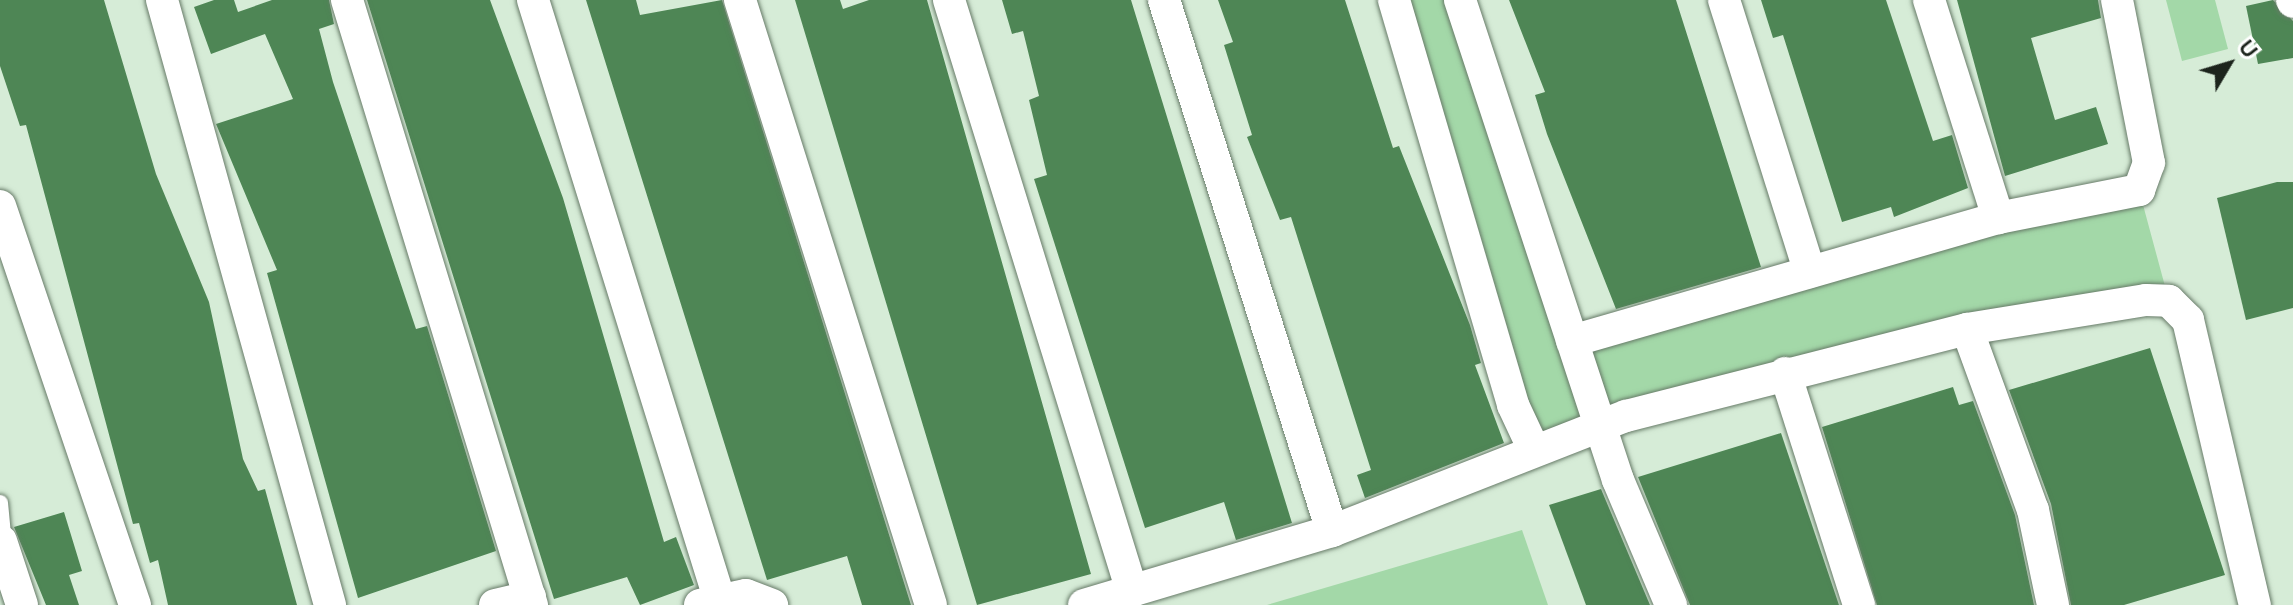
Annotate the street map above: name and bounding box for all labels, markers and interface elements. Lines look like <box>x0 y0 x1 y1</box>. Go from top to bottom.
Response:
north arrow <box>2189 24 2269 104</box>
text: U <box>2233 34 2264 63</box>

